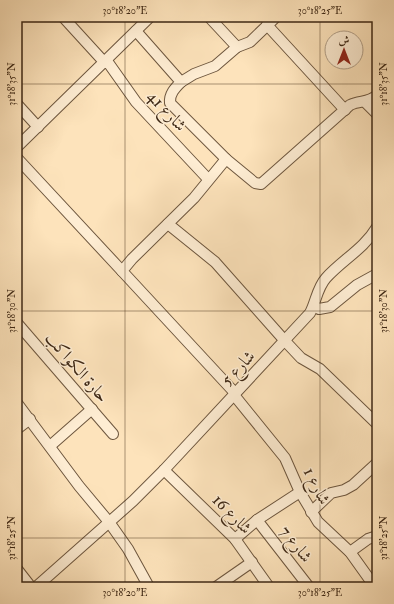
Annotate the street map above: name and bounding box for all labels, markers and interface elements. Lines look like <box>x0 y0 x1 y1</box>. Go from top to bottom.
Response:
text: 30°18'20"E <box>102 5 148 17</box>
text: 30°18'25"E <box>298 5 342 17</box>
north arrow <box>324 30 364 70</box>
text: ش <box>339 34 350 47</box>
text: 31°18'35"N <box>6 62 18 106</box>
text: 31°18'35"N <box>378 62 390 106</box>
street label: شارع 41 <box>141 86 191 138</box>
text: 31°18'30"N <box>6 289 18 333</box>
text: 31°18'30"N <box>378 289 390 333</box>
street label: حارة الكواكب <box>40 328 113 407</box>
street label: شارع 5 <box>216 346 262 392</box>
street label: شارع 1 <box>296 464 335 510</box>
street label: شارع 16 <box>206 490 256 541</box>
text: 31°18'25"N <box>6 516 18 560</box>
text: 31°18'25"N <box>378 516 390 560</box>
street label: شارع 7 <box>273 521 317 568</box>
text: 30°18'20"E <box>102 587 148 599</box>
text: 30°18'25"E <box>298 587 342 599</box>

